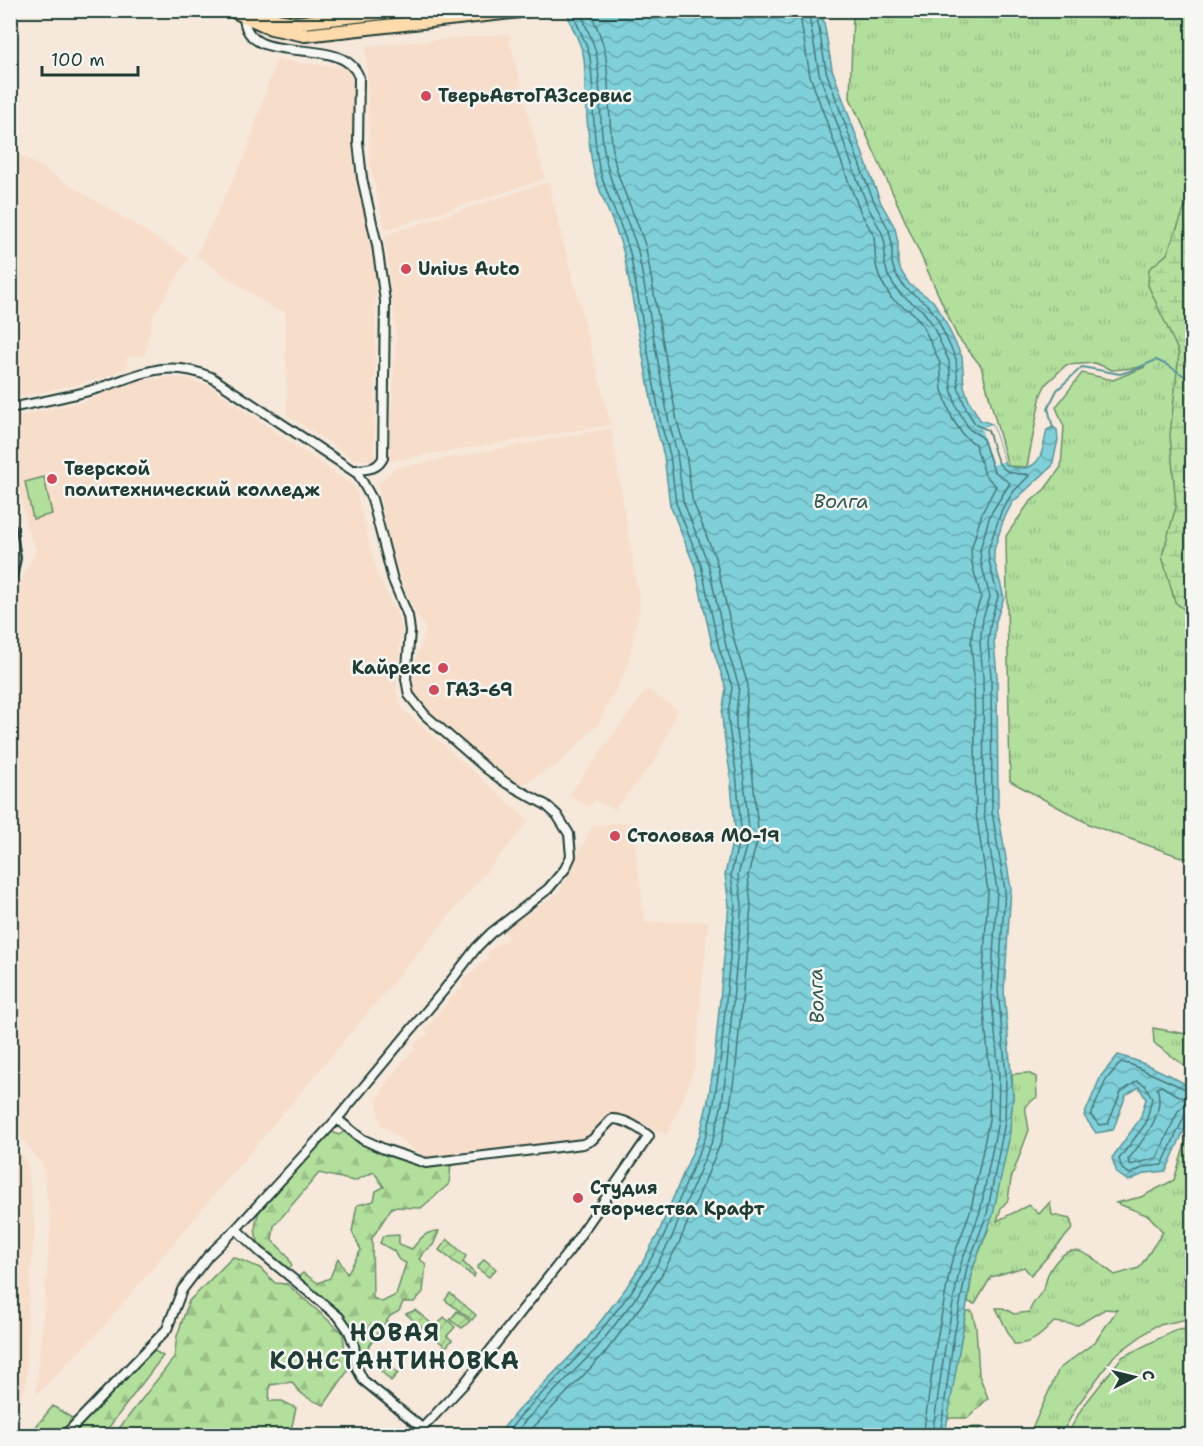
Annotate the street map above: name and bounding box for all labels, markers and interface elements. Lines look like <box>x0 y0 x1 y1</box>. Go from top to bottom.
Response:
scale bar <box>42 39 138 77</box>
text: 100 m <box>51 48 105 72</box>
place label: ТверьАвтоГАЗсервис <box>438 84 632 108</box>
marker: ТверьАвтоГАЗсервис <box>419 89 433 103</box>
place label: Unius Auto <box>418 257 520 281</box>
marker: Unius Auto <box>399 262 413 276</box>
place label: Тверской политехнический колледж <box>64 457 320 502</box>
marker: Тверской политехнический колледж <box>45 472 59 486</box>
water label: Волга <box>813 488 869 514</box>
place label: Кайрекс <box>352 656 431 680</box>
marker: Кайрекс <box>436 661 450 675</box>
place label: ГАЗ-69 <box>446 678 513 702</box>
marker: ГАЗ-69 <box>427 683 441 697</box>
place label: Столовая МО-19 <box>627 824 780 848</box>
marker: Столовая МО-19 <box>608 829 622 843</box>
water label: Волга <box>802 968 830 1024</box>
place label: Студия творчества Крафт <box>590 1176 765 1221</box>
marker: Студия творчества Крафт <box>571 1191 585 1205</box>
district label: НОВАЯ КОНСТАНТИНОВКА <box>270 1317 520 1377</box>
north arrow <box>1104 1347 1164 1407</box>
text: С <box>1137 1369 1159 1382</box>

